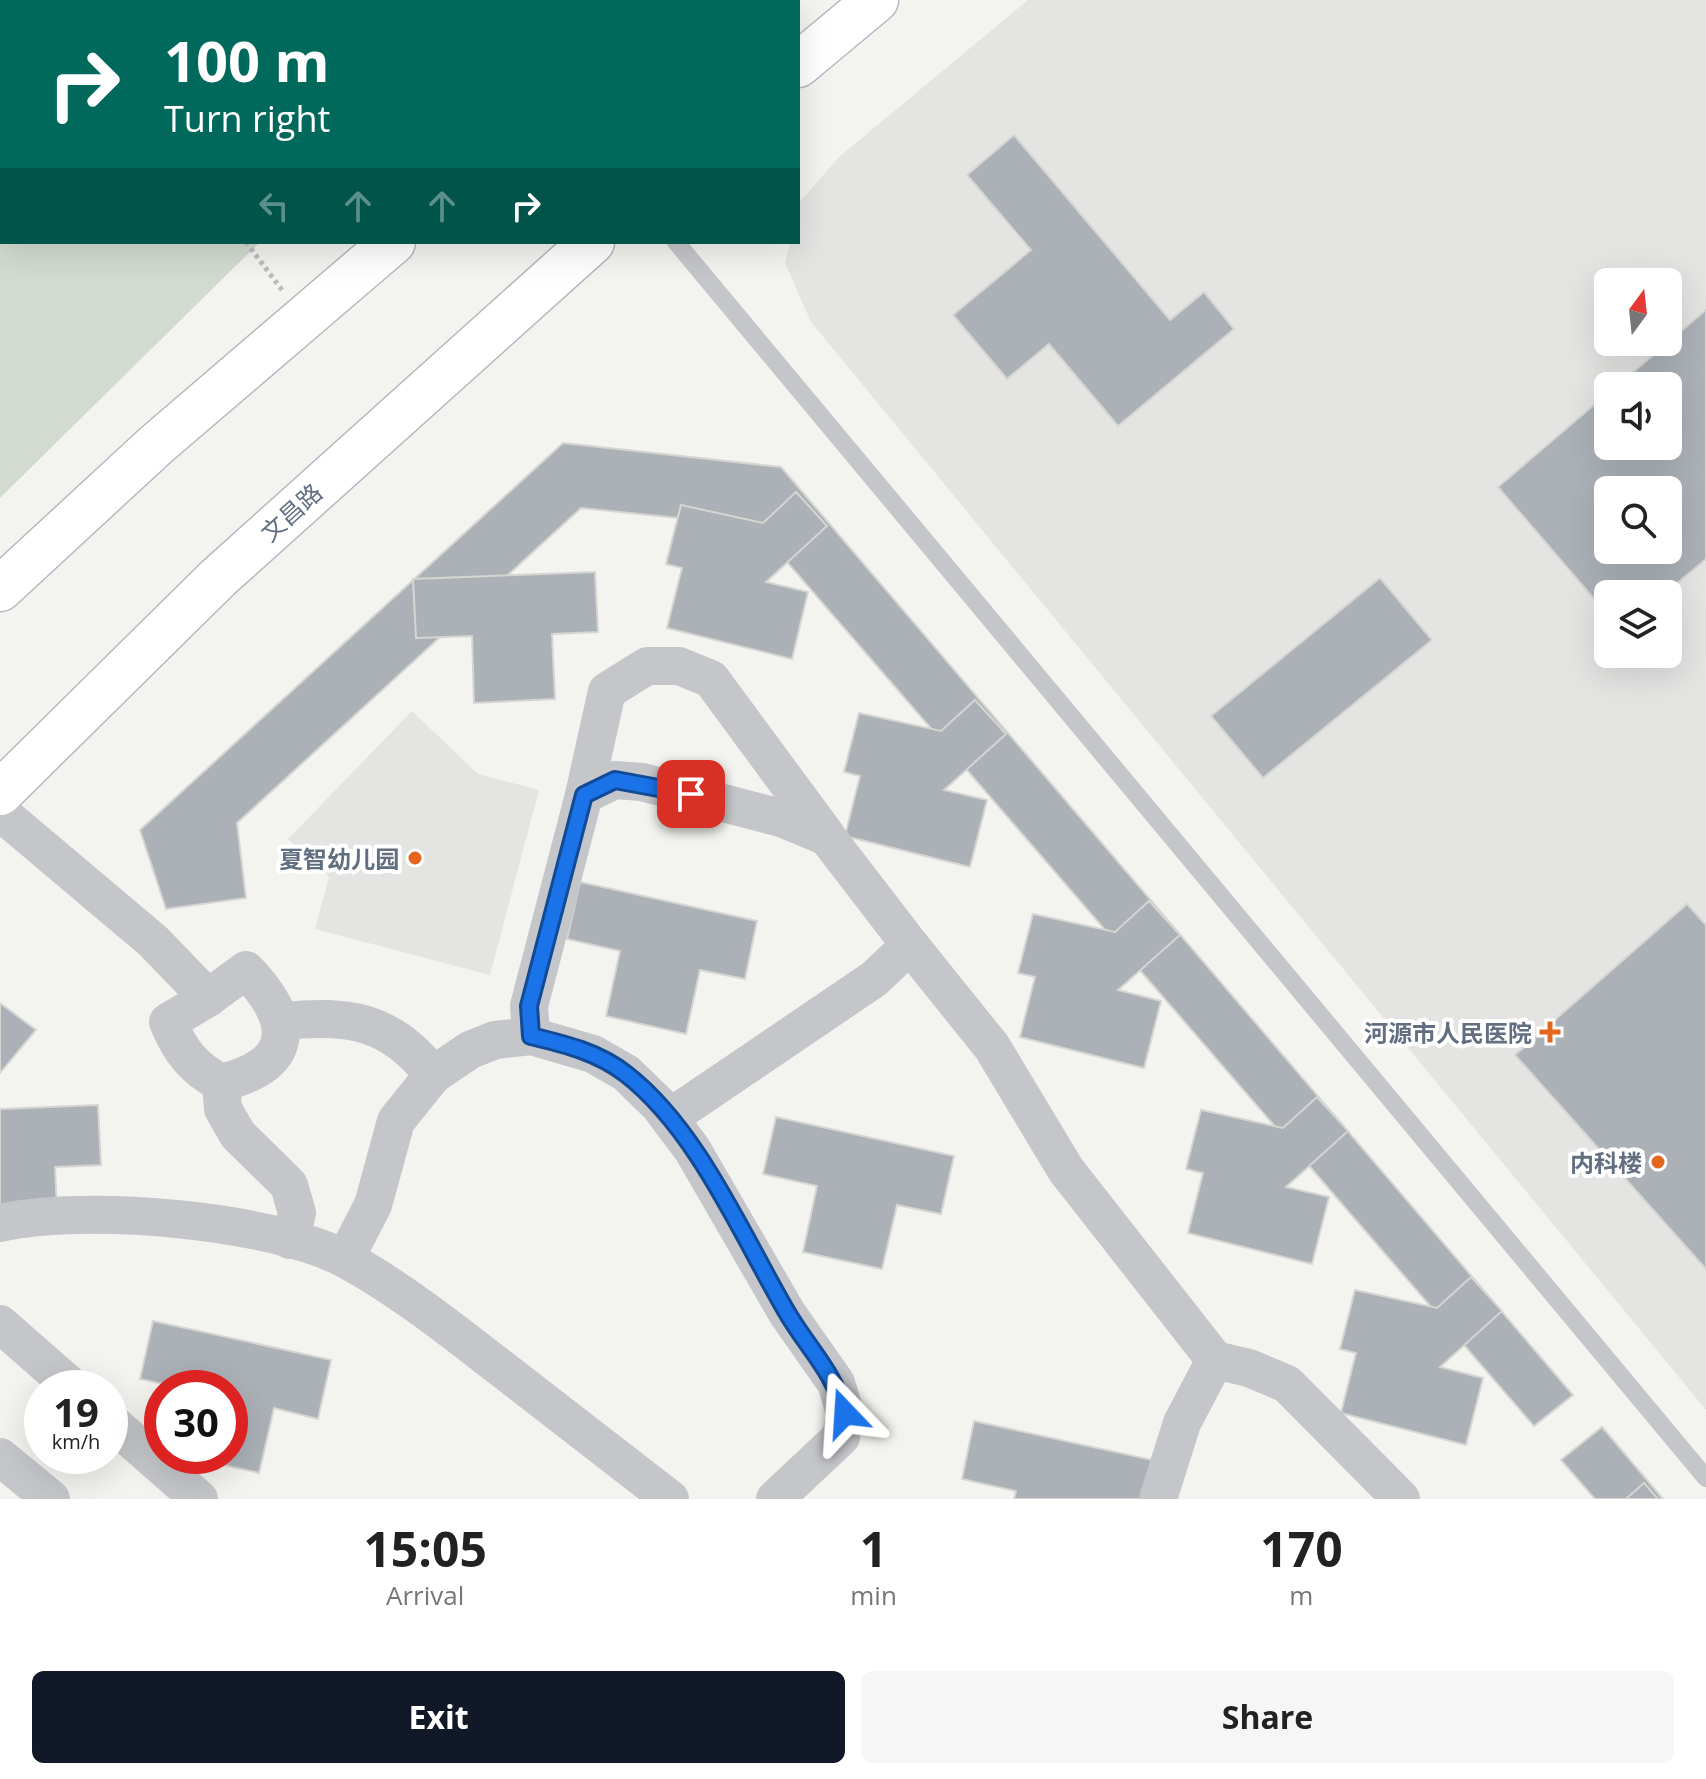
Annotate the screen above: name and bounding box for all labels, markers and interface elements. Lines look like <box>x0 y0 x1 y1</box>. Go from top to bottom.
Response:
text: 100 m <box>164 22 330 98</box>
icon: right <box>32 32 136 136</box>
text: Turn right <box>164 94 330 143</box>
icon: left <box>252 184 296 228</box>
icon: ahead <box>336 184 380 228</box>
icon: ahead <box>420 184 464 228</box>
icon: right <box>504 184 548 228</box>
north arrow <box>1594 268 1682 356</box>
map controls <box>1594 268 1682 668</box>
button: sound <box>1594 372 1682 460</box>
street label: 文昌路 <box>253 476 329 548</box>
button: search <box>1594 476 1682 564</box>
button: layers <box>1594 580 1682 668</box>
pin <box>657 760 725 828</box>
icon: arrive <box>669 772 713 816</box>
place label: 夏智幼儿园 <box>279 842 399 875</box>
marker: 夏智幼儿园 <box>406 849 424 867</box>
place label: 河源市人民医院 <box>1364 1016 1532 1049</box>
marker: 河源市人民医院 <box>1539 1021 1561 1043</box>
place label: 内科楼 <box>1570 1146 1642 1179</box>
marker: 内科楼 <box>1649 1153 1667 1171</box>
speed limit sign: 30 <box>144 1370 248 1474</box>
position arrow <box>803 1371 887 1455</box>
text: 19 <box>53 1384 99 1439</box>
text: km/h <box>52 1428 100 1455</box>
text: 15:05 <box>363 1516 487 1581</box>
text: 1 <box>860 1516 887 1581</box>
text: 170 <box>1260 1516 1343 1581</box>
text: Arrival <box>386 1577 464 1613</box>
text: min <box>850 1577 897 1613</box>
text: m <box>1289 1577 1313 1613</box>
button: Exit <box>32 1671 845 1763</box>
button: Share <box>861 1671 1674 1763</box>

